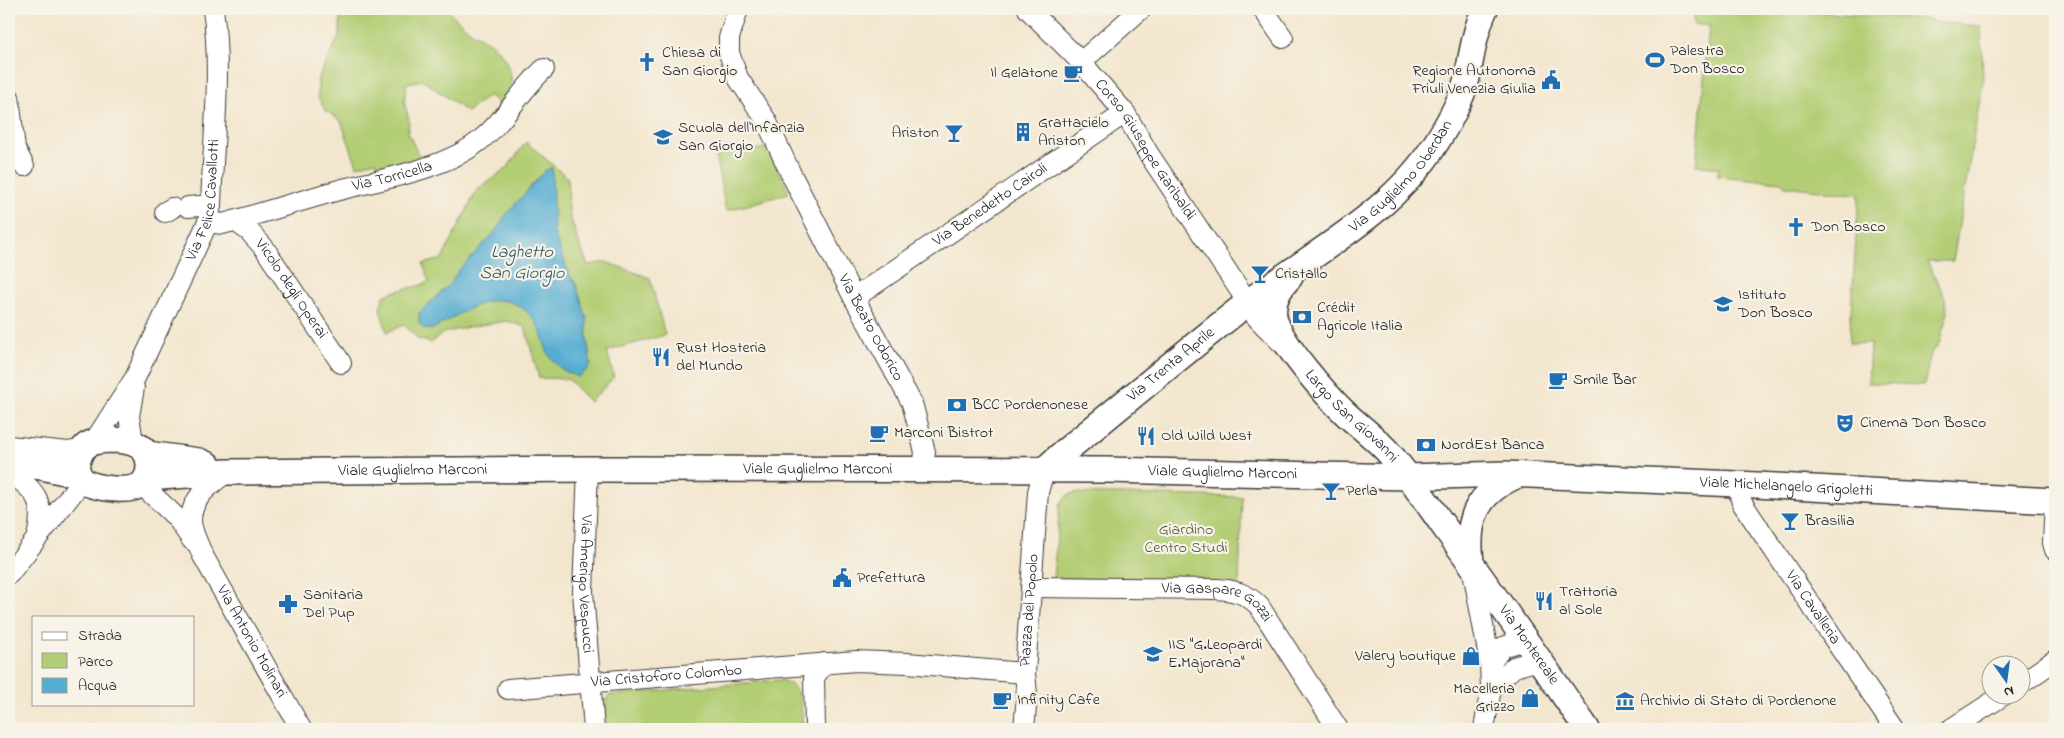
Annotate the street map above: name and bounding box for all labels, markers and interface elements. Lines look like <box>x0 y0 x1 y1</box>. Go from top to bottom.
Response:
place label: Palestra Don Bosco <box>1669 39 1745 81</box>
place label: Chiesa di San Giorgio <box>662 41 737 83</box>
sports icon: Palestra Don Bosco <box>1644 49 1666 71</box>
church icon: Chiesa di San Giorgio <box>636 51 658 73</box>
place label: Regione Autonoma Friuli Venezia Giulia <box>1411 59 1536 101</box>
place label: Il Gelatone <box>990 61 1059 85</box>
cafe icon: Il Gelatone <box>1062 62 1084 84</box>
public building icon: Regione Autonoma Friuli Venezia Giulia <box>1540 69 1562 91</box>
street label: Corso Giuseppe Garibaldi <box>1089 74 1202 225</box>
place label: Grattacielo Ariston <box>1038 111 1109 153</box>
place label: Scuola dell'Infanzia San Giorgio <box>678 116 805 158</box>
street label: Via Guglielmo Oberdan <box>1343 116 1459 239</box>
place label: Ariston <box>892 121 939 145</box>
building icon: Grattacielo Ariston <box>1012 121 1034 143</box>
bar icon: Ariston <box>943 122 965 144</box>
school or university icon: Scuola dell'Infanzia San Giorgio <box>652 126 674 148</box>
street label: Via Felice Cavallotti <box>179 138 226 266</box>
street label: Via Torricella <box>349 154 436 199</box>
street label: Via Benedetto Cairoli <box>927 157 1053 253</box>
place label: Don Bosco <box>1810 215 1886 239</box>
church icon: Don Bosco <box>1785 216 1807 238</box>
street label: Vicolo degli Operai <box>248 232 334 344</box>
water label: Laghetto San Giorgio <box>480 240 565 287</box>
place label: Cristallo <box>1275 262 1327 286</box>
bar icon: Cristallo <box>1249 263 1271 285</box>
street label: Via Beato Odorico <box>831 269 910 386</box>
place label: Istituto Don Bosco <box>1737 283 1813 325</box>
school or university icon: Istituto Don Bosco <box>1712 293 1734 315</box>
place label: Crédit Agricole Italia <box>1317 296 1403 338</box>
bank icon: Crédit Agricole Italia <box>1291 306 1313 328</box>
street label: Via Trenta Aprile <box>1121 321 1221 409</box>
place label: Rust Hosteria del Mundo <box>676 336 766 378</box>
restaurant icon: Rust Hosteria del Mundo <box>650 346 672 368</box>
street label: Largo San Giovanni <box>1299 364 1404 468</box>
place label: Smile Bar <box>1573 368 1637 392</box>
cafe icon: Smile Bar <box>1547 369 1569 391</box>
place label: BCC Pordenonese <box>971 393 1089 417</box>
bank icon: BCC Pordenonese <box>946 394 968 416</box>
place label: Cinema Don Bosco <box>1860 411 1986 435</box>
theatre icon: Cinema Don Bosco <box>1834 412 1856 434</box>
place label: Marconi Bistrot <box>894 421 994 445</box>
cafe icon: Marconi Bistrot <box>868 422 890 444</box>
place label: Old Wild West <box>1161 424 1253 448</box>
restaurant icon: Old Wild West <box>1135 425 1157 447</box>
place label: NordEst Banca <box>1441 433 1544 457</box>
bank icon: NordEst Banca <box>1415 434 1437 456</box>
street label: Viale Guglielmo Marconi <box>742 457 893 482</box>
street label: Viale Guglielmo Marconi <box>337 458 488 483</box>
street label: Viale Guglielmo Marconi <box>1147 459 1298 486</box>
street label: Viale Michelangelo Grigoletti <box>1698 470 1874 503</box>
place label: Perla <box>1346 479 1378 503</box>
bar icon: Perla <box>1320 480 1342 502</box>
place label: Brasilia <box>1804 509 1855 533</box>
bar icon: Brasilia <box>1779 510 1801 532</box>
street label: Via Amerigo Vespucci <box>571 513 600 654</box>
park label: Giardino Centro Studi <box>1144 518 1228 560</box>
street label: Piazza del Popolo <box>1013 553 1046 668</box>
street label: Via Cavalleria <box>1778 565 1847 650</box>
place label: Prefettura <box>857 566 925 590</box>
public building icon: Prefettura <box>831 567 853 589</box>
street label: Via Gaspare Gozzi <box>1160 576 1278 627</box>
street label: Via Antonio Molinari <box>210 580 293 703</box>
place label: Trattoria al Sole <box>1559 580 1617 622</box>
place label: Sanitaria Del Pup <box>302 583 363 625</box>
restaurant icon: Trattoria al Sole <box>1533 590 1555 612</box>
pharmacy icon: Sanitaria Del Pup <box>277 593 299 615</box>
street label: Via Montereale <box>1492 599 1566 691</box>
legend <box>32 616 195 706</box>
text: Strada <box>78 625 122 647</box>
place label: IIS "G.Leopardi E.Majorana" <box>1168 633 1263 675</box>
school or university icon: IIS "G.Leopardi E.Majorana" <box>1142 643 1164 665</box>
place label: Valery boutique <box>1354 644 1457 668</box>
shop icon: Valery boutique <box>1460 645 1482 667</box>
text: Parco <box>78 651 113 673</box>
north arrow <box>1982 656 2032 706</box>
street label: Via Cristoforo Colombo <box>589 658 743 694</box>
text: Acqua <box>78 675 117 697</box>
place label: Macelleria Grizzo <box>1453 677 1515 719</box>
text: N <box>2002 680 2016 702</box>
shop icon: Macelleria Grizzo <box>1519 687 1541 709</box>
place label: Infinity Cafe <box>1017 688 1101 712</box>
cafe icon: Infinity Cafe <box>991 689 1013 711</box>
place label: Archivio di Stato di Pordenone <box>1640 689 1837 713</box>
museum icon: Archivio di Stato di Pordenone <box>1614 690 1636 712</box>

